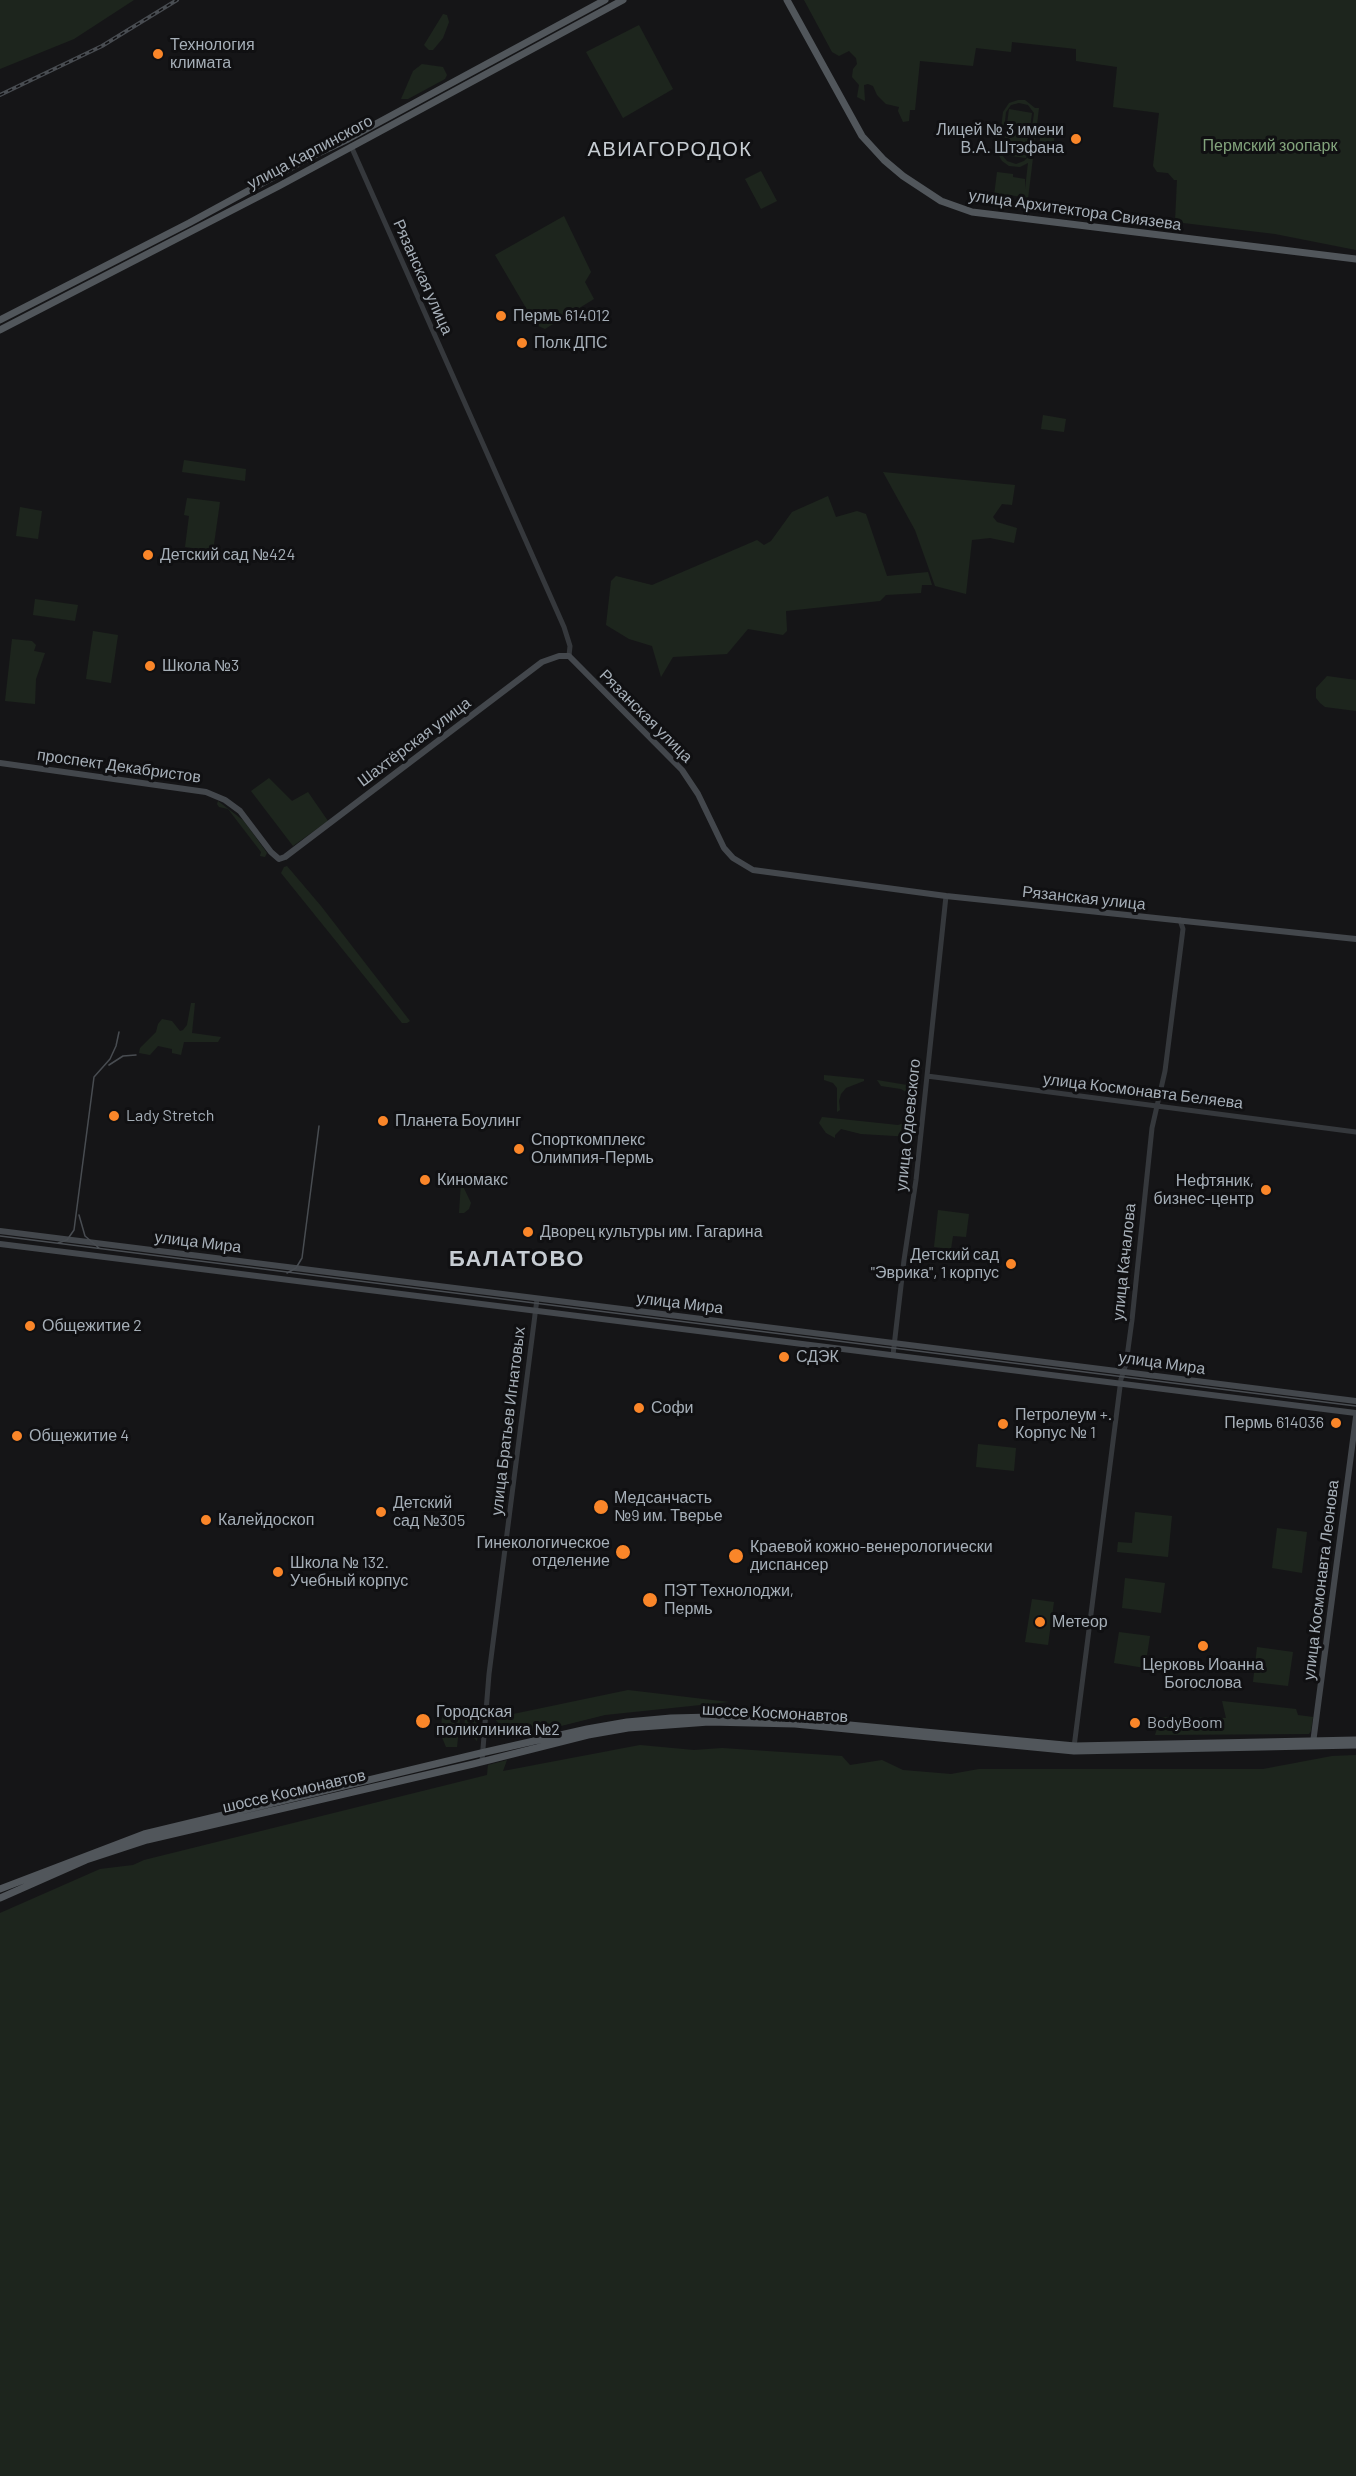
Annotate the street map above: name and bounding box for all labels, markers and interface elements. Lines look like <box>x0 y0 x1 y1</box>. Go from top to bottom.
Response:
place label: Технология климата <box>170 35 255 73</box>
marker: Технология климата <box>151 47 165 61</box>
street label: улица Карпинского <box>244 111 376 193</box>
place label: Лицей № 3 имени В.А. Штэфана <box>936 120 1064 158</box>
marker: Лицей № 3 имени В.А. Штэфана <box>1069 132 1083 146</box>
park label: Пермский зоопарк <box>1203 136 1337 156</box>
district label: АВИАГОРОДОК <box>588 137 752 161</box>
street label: улица Архитектора Свиязева <box>967 186 1183 234</box>
street label: Рязанская улица <box>389 216 457 338</box>
place label: Пермь 614012 <box>513 306 610 326</box>
marker: Пермь 614012 <box>494 309 508 323</box>
place label: Полк ДПС <box>534 333 607 353</box>
marker: Полк ДПС <box>515 336 529 350</box>
place label: Детский сад №424 <box>160 545 295 565</box>
marker: Детский сад №424 <box>141 548 155 562</box>
place label: Школа №3 <box>162 656 239 676</box>
marker: Школа №3 <box>143 659 157 673</box>
street label: Рязанская улица <box>595 665 697 767</box>
street label: Шахтёрская улица <box>354 693 474 791</box>
street label: проспект Декабристов <box>36 745 202 787</box>
street label: Рязанская улица <box>1021 882 1147 914</box>
street label: улица Одоевского <box>891 1058 925 1192</box>
street label: улица Космонавта Беляева <box>1042 1069 1244 1113</box>
place label: Lady Stretch <box>126 1106 214 1126</box>
marker: Lady Stretch <box>107 1109 121 1123</box>
place label: Планета Боулинг <box>395 1111 521 1131</box>
marker: Планета Боулинг <box>376 1114 390 1128</box>
place label: Спорткомплекс Олимпия-Пермь <box>531 1130 654 1168</box>
marker: Спорткомплекс Олимпия-Пермь <box>512 1142 526 1156</box>
place label: Киномакс <box>437 1170 508 1190</box>
place label: Нефтяник, бизнес-центр <box>1154 1171 1254 1209</box>
marker: Киномакс <box>418 1173 432 1187</box>
marker: Нефтяник, бизнес-центр <box>1259 1183 1273 1197</box>
street label: улица Качалова <box>1108 1202 1140 1322</box>
place label: Дворец культуры им. Гагарина <box>540 1222 763 1242</box>
marker: Дворец культуры им. Гагарина <box>521 1225 535 1239</box>
street label: улица Мира <box>154 1227 242 1257</box>
place label: Детский сад "Эврика", 1 корпус <box>871 1245 999 1283</box>
district label: БАЛАТОВО <box>449 1246 585 1272</box>
marker: Детский сад "Эврика", 1 корпус <box>1004 1257 1018 1271</box>
street label: улица Мира <box>636 1288 724 1318</box>
place label: Общежитие 2 <box>42 1316 142 1336</box>
marker: Общежитие 2 <box>23 1319 37 1333</box>
street label: улица Братьев Игнатовых <box>487 1325 529 1517</box>
place label: СДЭК <box>796 1347 839 1367</box>
street label: улица Мира <box>1117 1347 1207 1379</box>
marker: СДЭК <box>777 1350 791 1364</box>
place label: Софи <box>651 1398 694 1418</box>
marker: Софи <box>632 1401 646 1415</box>
place label: Петролеум +. Корпус № 1 <box>1015 1405 1112 1443</box>
place label: Пермь 614036 <box>1224 1413 1324 1433</box>
marker: Пермь 614036 <box>1329 1416 1343 1430</box>
marker: Петролеум +. Корпус № 1 <box>996 1417 1010 1431</box>
place label: Общежитие 4 <box>29 1426 129 1446</box>
marker: Общежитие 4 <box>10 1429 24 1443</box>
street label: улица Космонавта Леонова <box>1299 1479 1343 1681</box>
place label: Медсанчасть №9 им. Тверье <box>614 1488 723 1526</box>
place label: Детский сад №305 <box>393 1493 465 1531</box>
marker: Медсанчасть №9 им. Тверье <box>592 1498 610 1516</box>
marker: Детский сад №305 <box>374 1505 388 1519</box>
place label: Калейдоскоп <box>218 1510 314 1530</box>
marker: Калейдоскоп <box>199 1513 213 1527</box>
place label: Гинекологическое отделение <box>476 1533 610 1571</box>
place label: Краевой кожно-венерологически диспансер <box>750 1537 993 1575</box>
marker: Гинекологическое отделение <box>614 1543 632 1561</box>
marker: Краевой кожно-венерологически диспансер <box>727 1547 745 1565</box>
place label: Школа № 132. Учебный корпус <box>290 1553 408 1591</box>
marker: Школа № 132. Учебный корпус <box>271 1565 285 1579</box>
place label: ПЭТ Технолоджи, Пермь <box>664 1581 794 1619</box>
marker: ПЭТ Технолоджи, Пермь <box>641 1591 659 1609</box>
place label: Метеор <box>1052 1612 1108 1632</box>
marker: Метеор <box>1033 1615 1047 1629</box>
marker: Церковь Иоанна Богослова <box>1196 1639 1210 1653</box>
place label: Церковь Иоанна Богослова <box>1142 1655 1264 1693</box>
street label: шоссе Космонавтов <box>701 1700 849 1726</box>
place label: Городская поликлиника №2 <box>436 1702 560 1740</box>
marker: Городская поликлиника №2 <box>414 1712 432 1730</box>
place label: BodyBoom <box>1147 1713 1223 1733</box>
marker: BodyBoom <box>1128 1716 1142 1730</box>
street label: шоссе Космонавтов <box>221 1765 367 1817</box>

